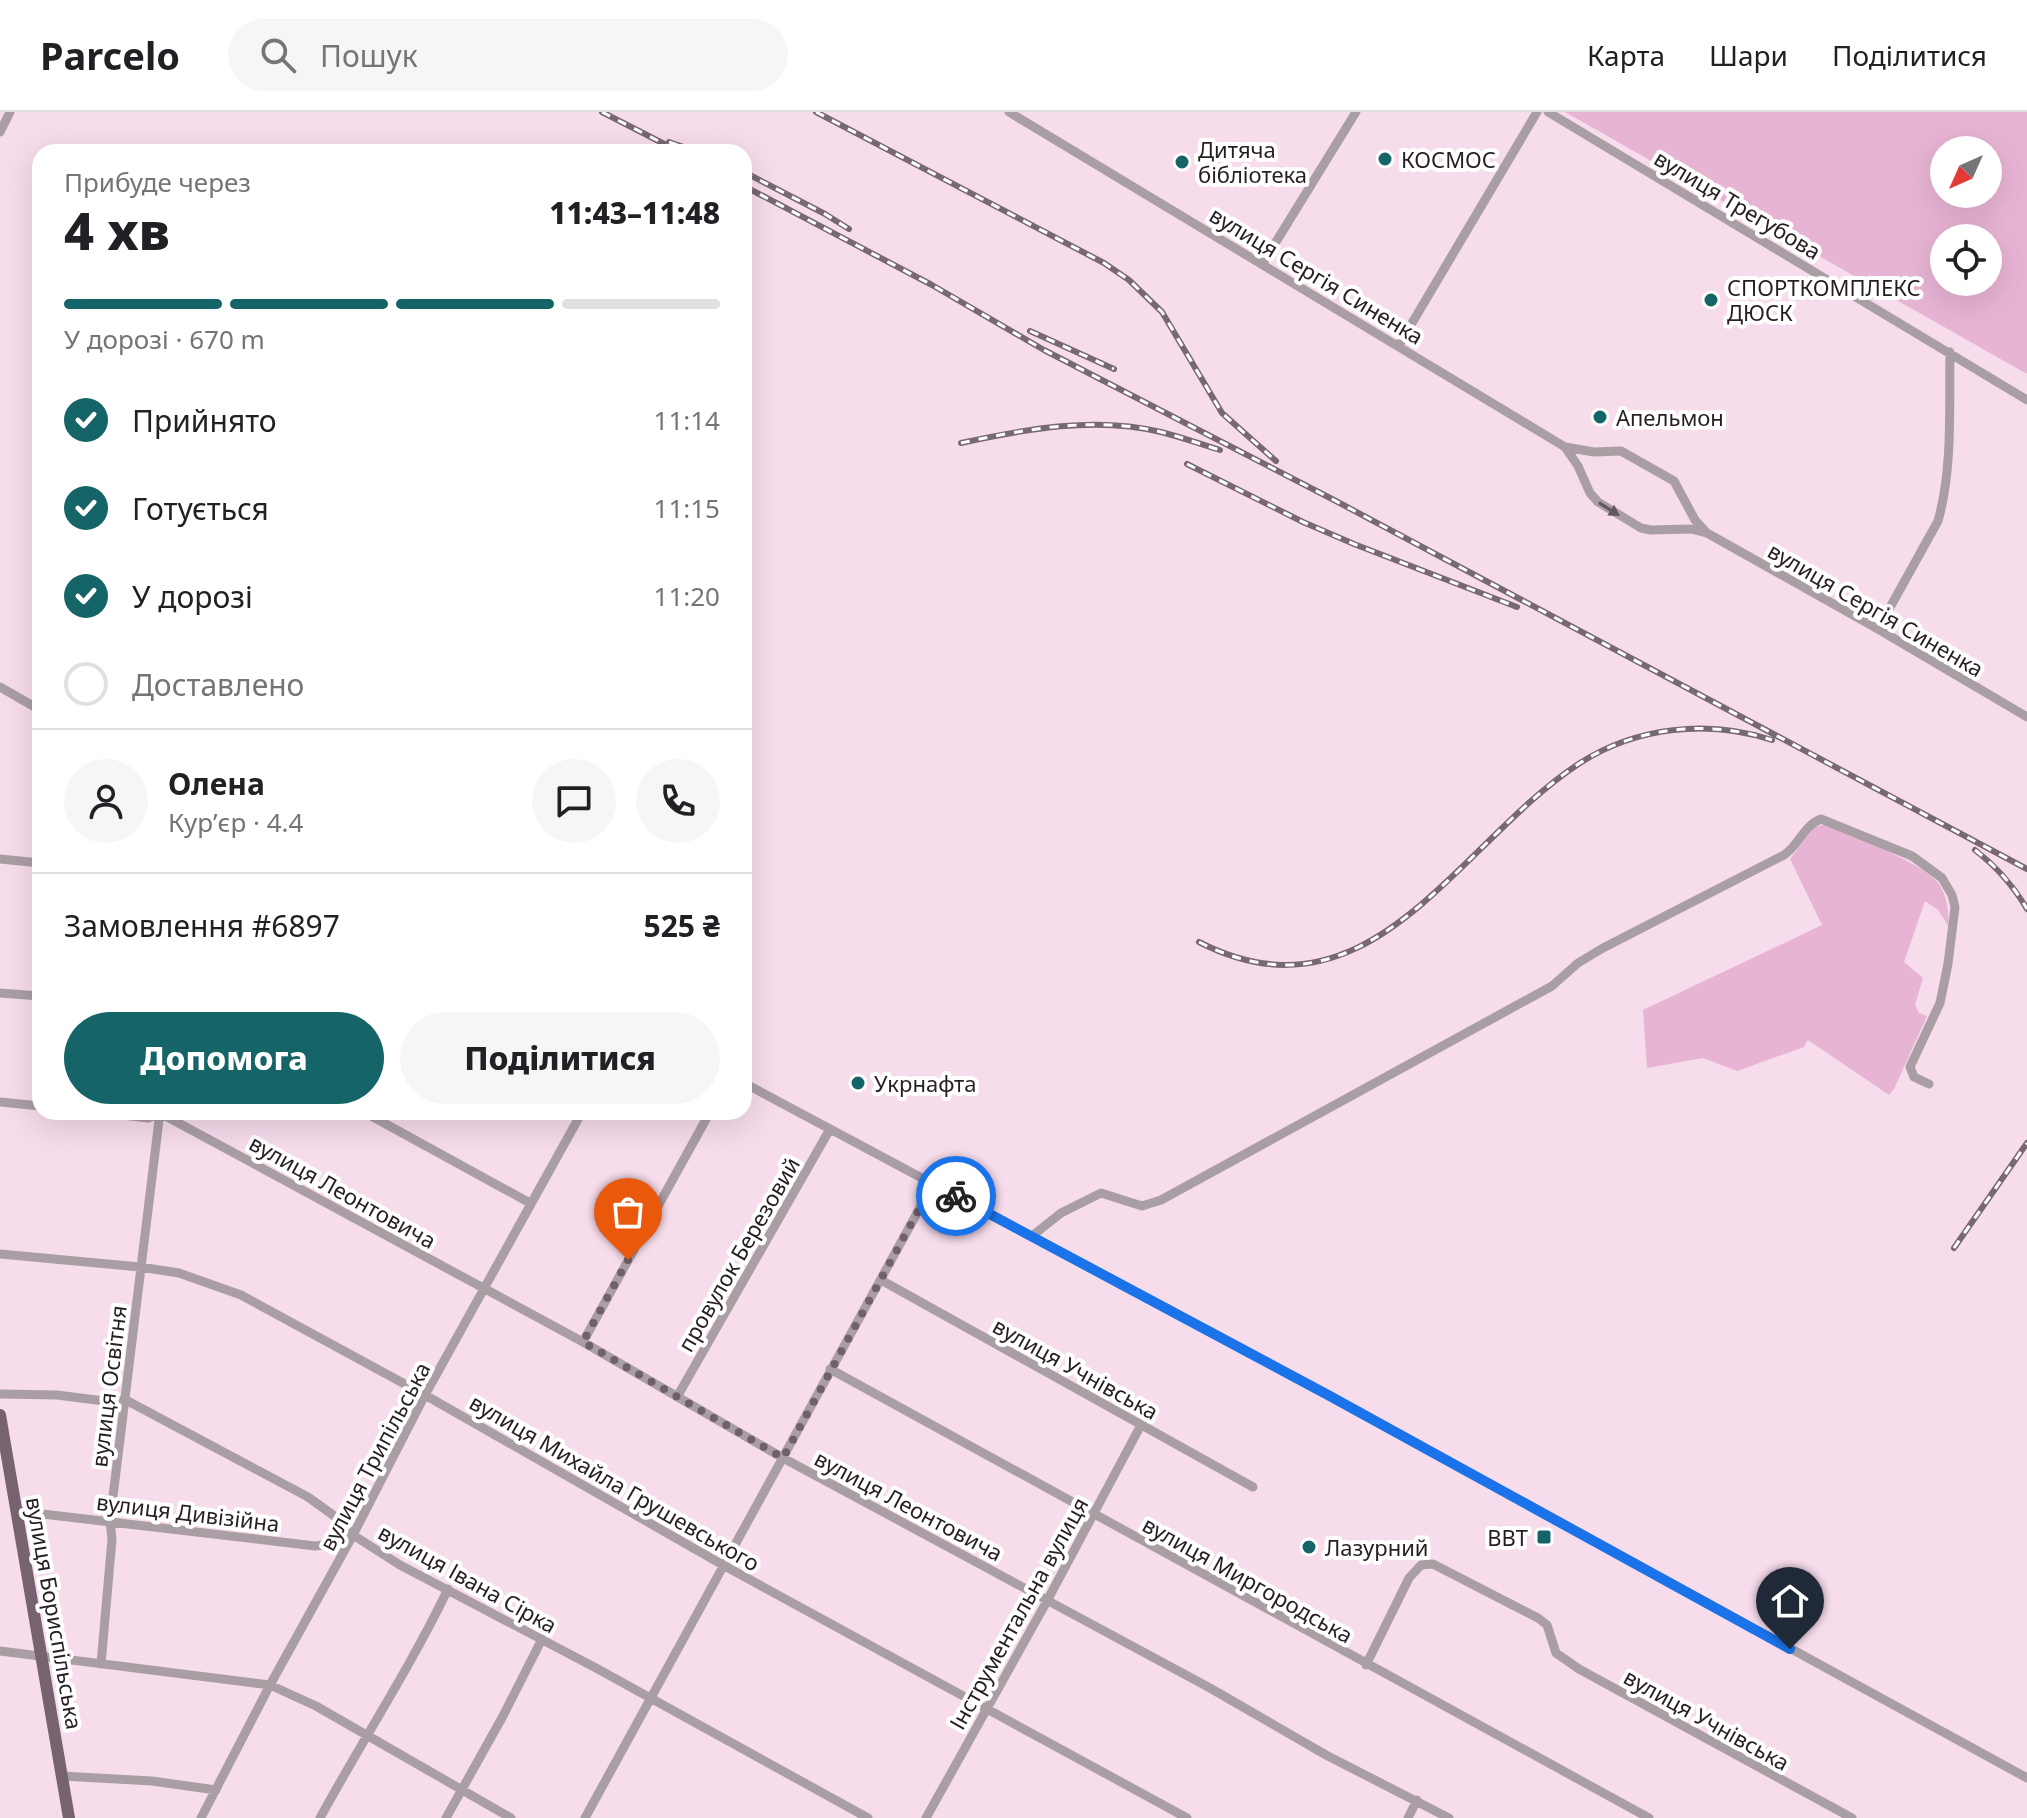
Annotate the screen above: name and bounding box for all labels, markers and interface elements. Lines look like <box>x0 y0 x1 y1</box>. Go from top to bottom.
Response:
search box <box>228 19 788 91</box>
text: Parcelo <box>40 29 180 81</box>
icon: search <box>256 33 300 77</box>
text: Пошук <box>320 35 418 76</box>
text: Карта <box>1587 36 1665 74</box>
text: Шари <box>1709 36 1788 74</box>
text: Поділитися <box>1832 36 1987 74</box>
place label: Дитяча бібліотека <box>1198 134 1307 189</box>
north arrow <box>1930 136 2002 208</box>
map controls <box>1930 136 2002 296</box>
street label: вулиця Трегубова <box>1649 142 1827 266</box>
place label: КОСМОС <box>1401 144 1496 174</box>
marker: КОСМОС <box>1376 150 1394 168</box>
marker: Дитяча бібліотека <box>1173 153 1191 171</box>
text: Прибуде через <box>64 164 251 200</box>
text: 11:43–11:48 <box>549 192 720 233</box>
text: 4 хв <box>64 194 170 265</box>
street label: вулиця Сергія Синенка <box>1205 199 1429 351</box>
button: locate <box>1930 224 2002 296</box>
place label: СПОРТКОМПЛЕКС ДЮСК <box>1727 272 1921 327</box>
marker: СПОРТКОМПЛЕКС ДЮСК <box>1702 291 1720 309</box>
text: У дорозі · 670 m <box>64 321 265 357</box>
icon: check <box>64 398 108 442</box>
text: Прийнято <box>132 400 277 441</box>
text: 11:14 <box>654 402 720 438</box>
place label: Апельмон <box>1616 402 1724 432</box>
marker: Апельмон <box>1591 408 1609 426</box>
icon: check <box>64 486 108 530</box>
text: Готується <box>132 488 269 529</box>
text: 11:15 <box>654 490 720 526</box>
one-way arrow <box>1598 501 1620 515</box>
street label: вулиця Сергія Синенка <box>1763 535 1989 683</box>
icon: check <box>64 574 108 618</box>
text: У дорозі <box>132 576 253 617</box>
text: 11:20 <box>654 578 720 614</box>
text: Доставлено <box>132 664 304 705</box>
button: person <box>64 759 148 843</box>
button: chat <box>532 759 616 843</box>
button: phone <box>636 759 720 843</box>
text: Олена <box>168 763 265 804</box>
text: Кур’єр · 4.4 <box>168 804 303 840</box>
text: Замовлення #6897 <box>64 905 340 946</box>
text: 525 ₴ <box>644 905 720 946</box>
button: Допомога <box>64 1012 384 1104</box>
button: Поділитися <box>400 1012 720 1104</box>
place label: Укрнафта <box>874 1068 977 1098</box>
marker: Укрнафта <box>849 1074 867 1092</box>
street label: вулиця Леонтовича <box>244 1127 442 1255</box>
street label: провулок Березовий <box>670 1151 806 1357</box>
courier <box>916 1156 996 1236</box>
icon: bike <box>934 1174 978 1218</box>
pin <box>594 1178 662 1260</box>
icon: bag <box>606 1190 650 1234</box>
street label: вулиця Освітня <box>83 1303 133 1469</box>
street label: вулиця Учнівська <box>988 1310 1164 1426</box>
street label: вулиця Трипільська <box>312 1356 436 1556</box>
street label: вулиця Михайла Грушевського <box>465 1386 765 1578</box>
street label: вулиця Леонтовича <box>810 1443 1008 1567</box>
street label: вулиця Дивізійна <box>95 1486 281 1538</box>
street label: Інструментальна вулиця <box>942 1492 1094 1734</box>
street label: вулиця Бориспільська <box>20 1494 90 1732</box>
street label: вулиця Миргородська <box>1137 1509 1359 1649</box>
street label: вулиця Івана Сірка <box>373 1516 563 1640</box>
place label: ВВТ <box>1487 1522 1528 1552</box>
marker: ВВТ <box>1535 1528 1553 1546</box>
place label: Лазурний <box>1325 1532 1429 1562</box>
marker: Лазурний <box>1300 1538 1318 1556</box>
pin <box>1756 1567 1824 1649</box>
icon: home <box>1768 1579 1812 1623</box>
street label: вулиця Учнівська <box>1619 1661 1795 1777</box>

